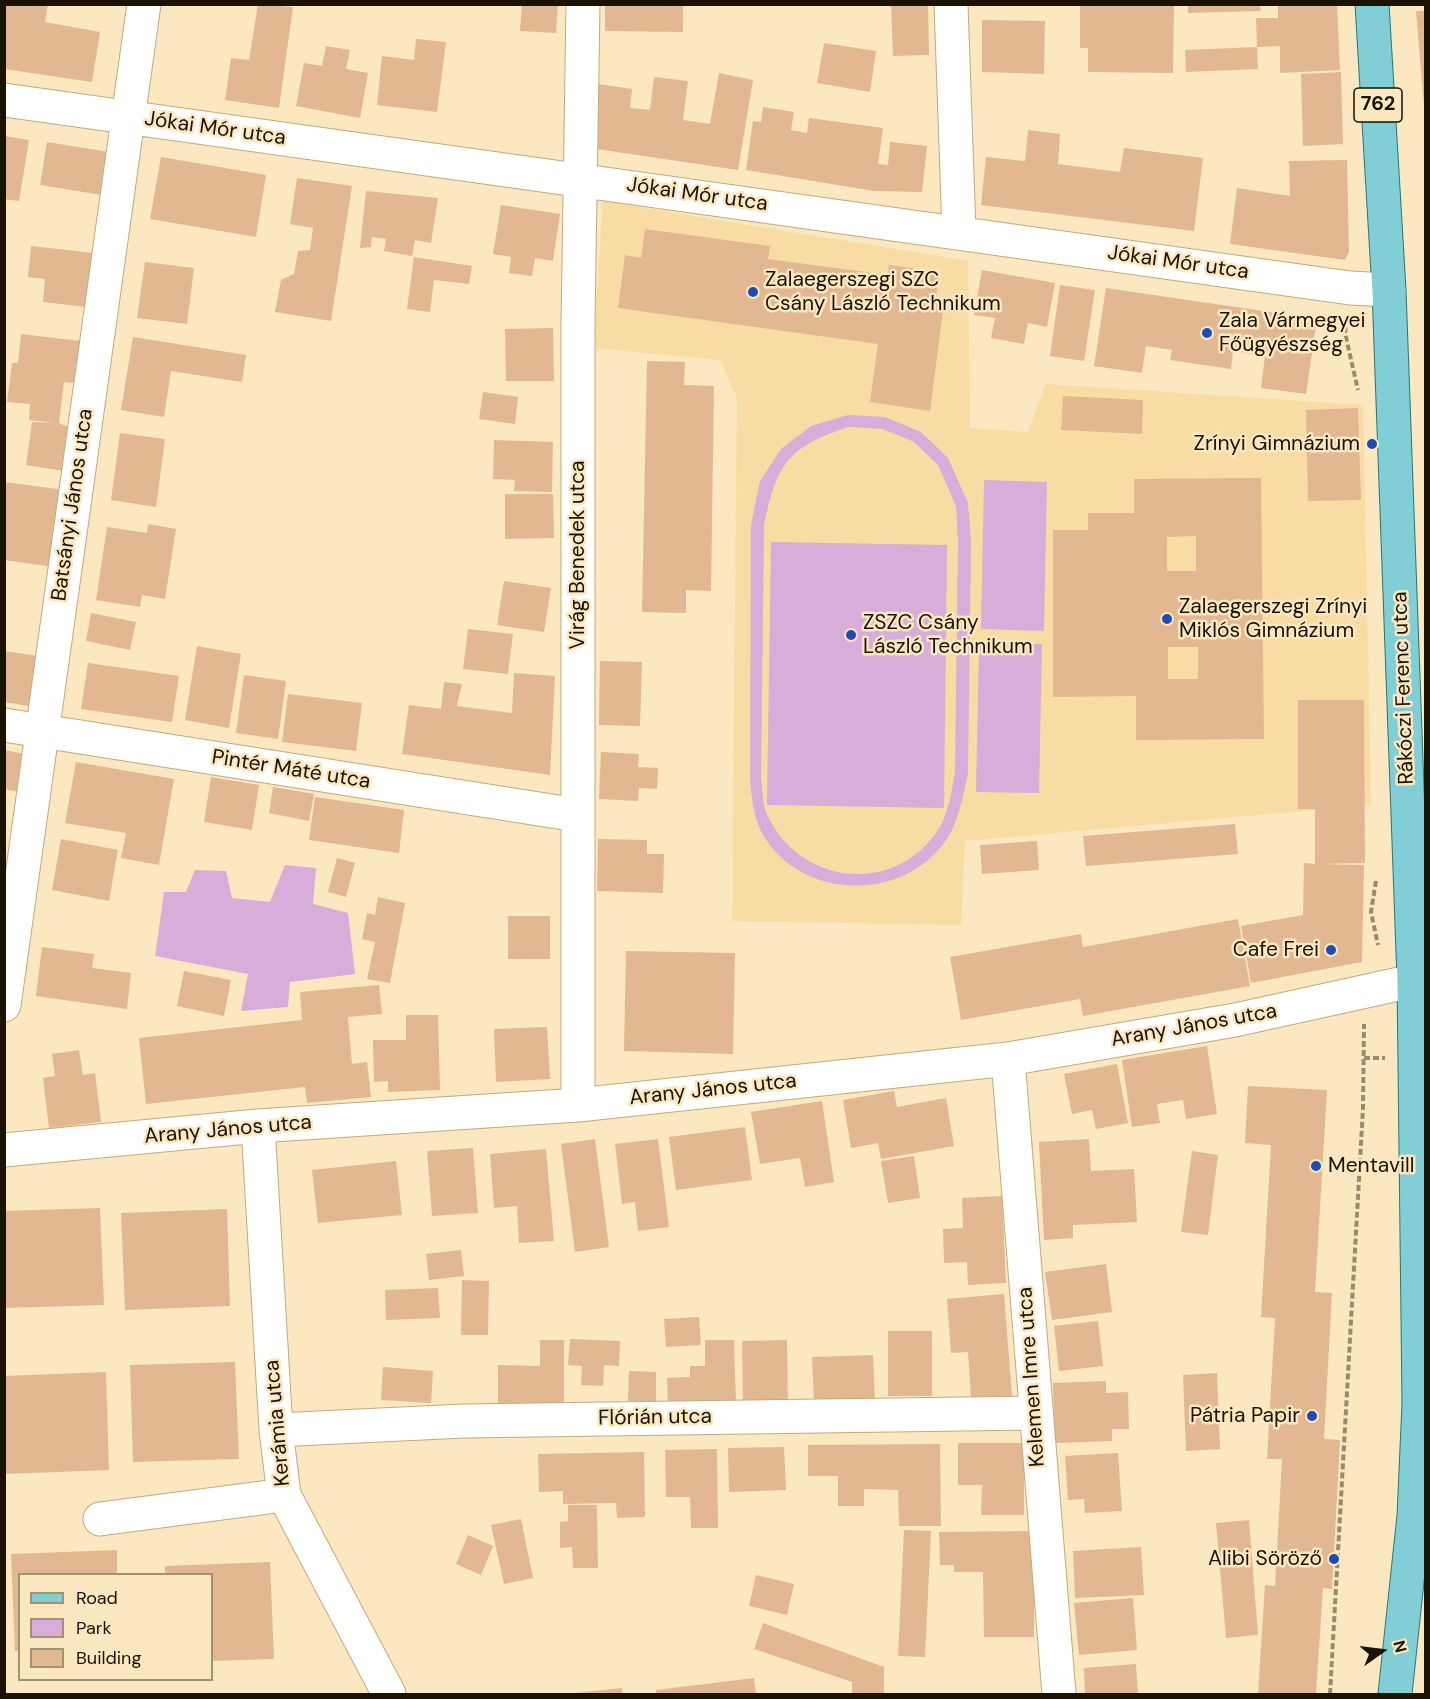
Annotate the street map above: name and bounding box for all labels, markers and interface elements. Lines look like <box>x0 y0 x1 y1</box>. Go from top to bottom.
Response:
road number: 762 <box>1354 88 1402 122</box>
street label: Jókai Mór utca <box>143 107 287 151</box>
street label: Jókai Mór utca <box>625 173 769 217</box>
street label: Jókai Mór utca <box>1106 241 1250 285</box>
place label: Zalaegerszegi SZC Csány László Technikum <box>765 267 1001 317</box>
marker: Zalaegerszegi SZC Csány László Technikum <box>746 285 760 299</box>
place label: Zala Vármegyei Főügyészség <box>1219 308 1365 358</box>
marker: Zala Vármegyei Főügyészség <box>1200 326 1214 340</box>
street label: Batsányi János utca <box>47 407 99 603</box>
place label: Zrínyi Gimnázium <box>1194 431 1360 457</box>
marker: Zrínyi Gimnázium <box>1365 437 1379 451</box>
street label: Virág Benedek utca <box>565 461 591 649</box>
street label: Rákóczi Ferenc utca <box>1388 591 1420 785</box>
place label: Zalaegerszegi Zrínyi Miklós Gimnázium <box>1179 594 1367 644</box>
place label: ZSZC Csány László Technikum <box>863 610 1033 660</box>
marker: Zalaegerszegi Zrínyi Miklós Gimnázium <box>1160 612 1174 626</box>
marker: ZSZC Csány László Technikum <box>844 628 858 642</box>
street label: Pintér Máté utca <box>210 745 372 795</box>
place label: Cafe Frei <box>1233 937 1319 963</box>
marker: Cafe Frei <box>1324 943 1338 957</box>
street label: Arany János utca <box>1109 999 1279 1053</box>
street label: Arany János utca <box>628 1069 798 1111</box>
street label: Arany János utca <box>143 1110 313 1150</box>
place label: Mentavill <box>1328 1153 1414 1179</box>
marker: Mentavill <box>1309 1159 1323 1173</box>
street label: Kelemen Imre utca <box>1013 1286 1051 1468</box>
street label: Kerámia utca <box>260 1359 296 1487</box>
place label: Pátria Papir <box>1190 1403 1300 1429</box>
street label: Flórián utca <box>598 1404 712 1432</box>
marker: Pátria Papir <box>1305 1409 1319 1423</box>
place label: Alibi Söröző <box>1208 1546 1322 1572</box>
marker: Alibi Söröző <box>1327 1552 1341 1566</box>
legend <box>18 1573 213 1681</box>
text: Road <box>76 1586 118 1610</box>
text: Park <box>76 1616 112 1640</box>
north arrow <box>1352 1621 1412 1681</box>
text: N <box>1388 1638 1412 1655</box>
text: Building <box>76 1646 141 1670</box>

